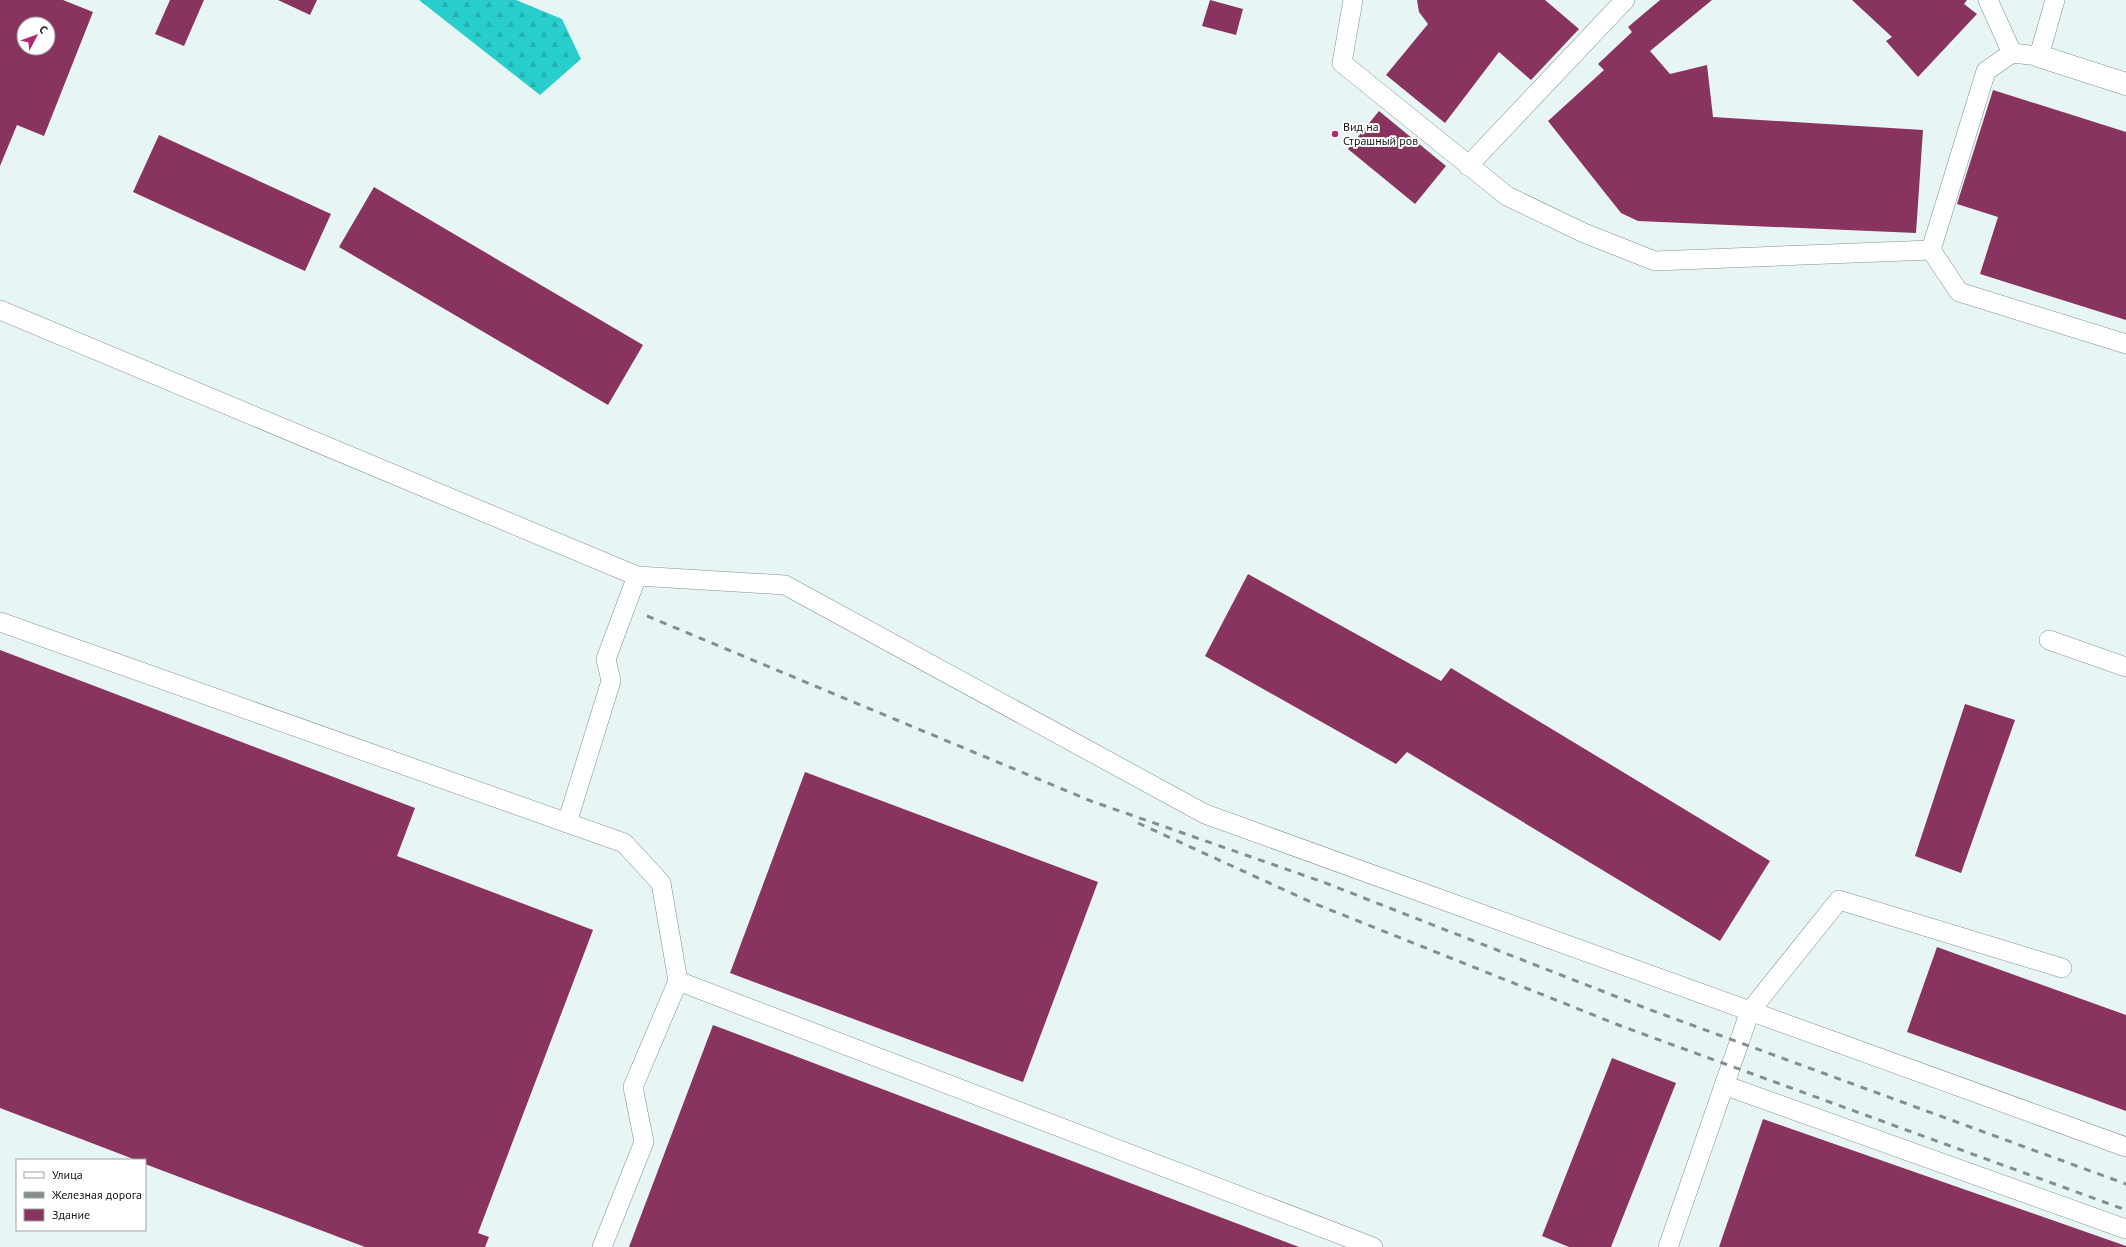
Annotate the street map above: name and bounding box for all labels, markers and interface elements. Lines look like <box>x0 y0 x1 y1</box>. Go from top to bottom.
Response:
north arrow <box>16 16 56 56</box>
text: С <box>36 23 51 36</box>
place label: Вид на Страшный ров <box>1343 119 1418 148</box>
marker: Вид на Страшный ров <box>1330 129 1340 139</box>
legend <box>16 1159 146 1231</box>
text: Улица <box>52 1167 83 1182</box>
text: Железная дорога <box>51 1187 142 1202</box>
text: Здание <box>52 1207 90 1222</box>

